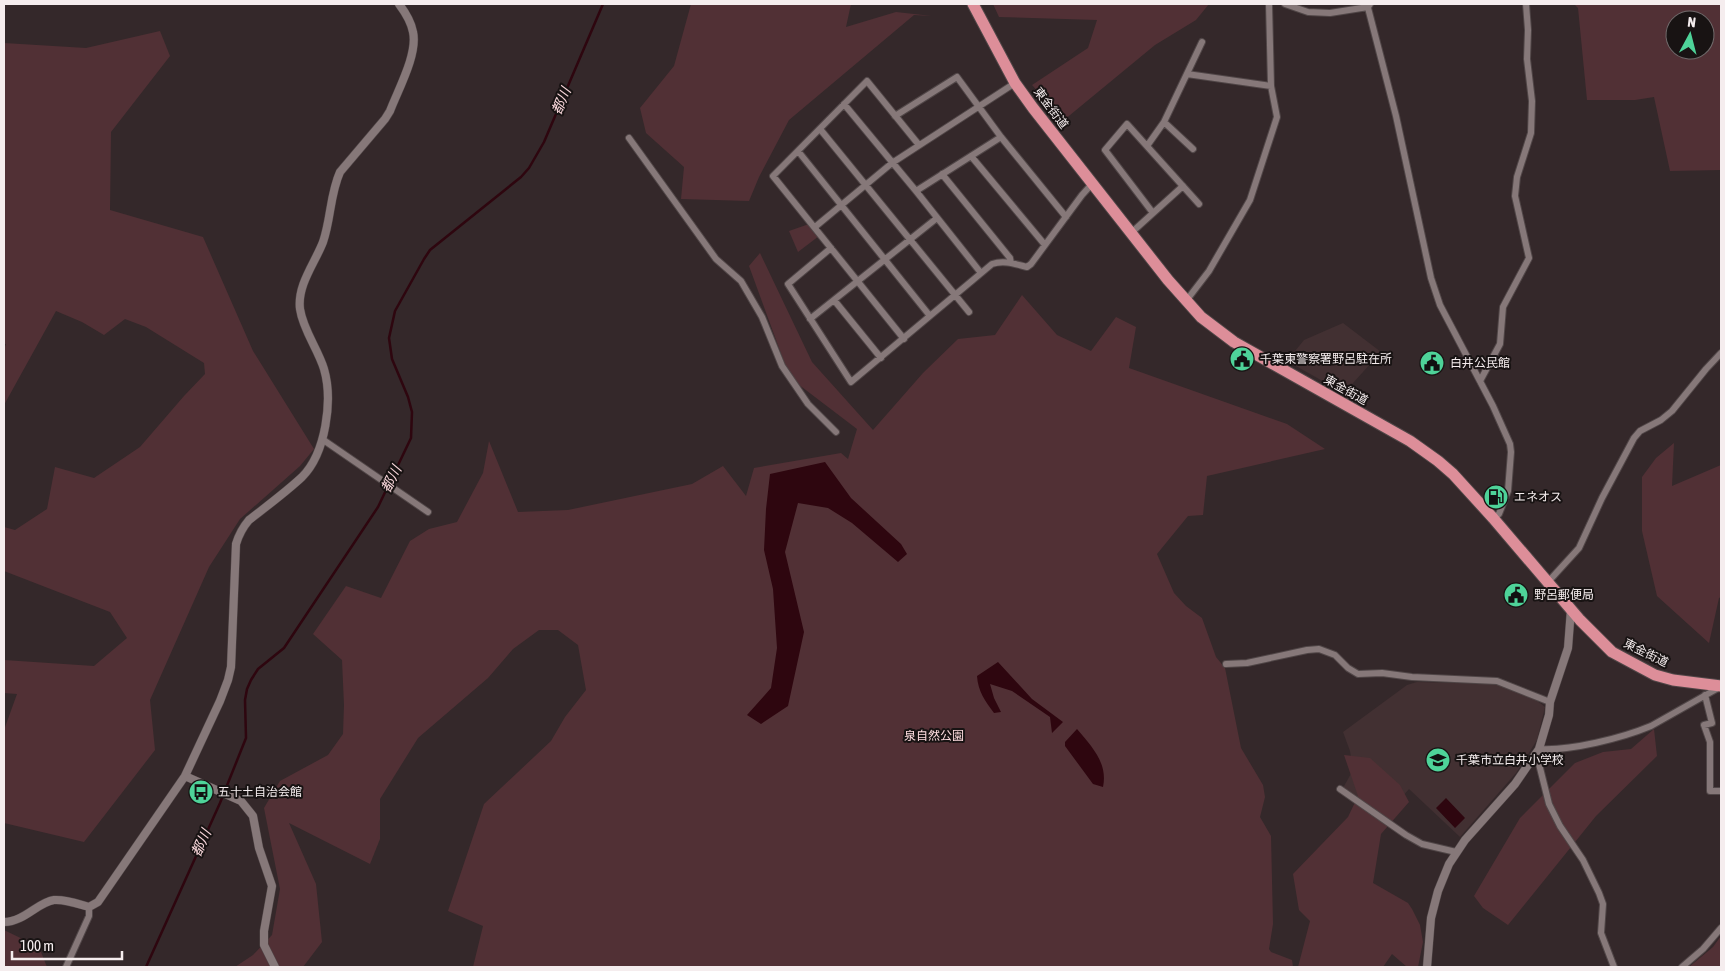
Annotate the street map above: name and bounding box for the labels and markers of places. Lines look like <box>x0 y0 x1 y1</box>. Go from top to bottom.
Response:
public building icon: 千葉東警察署野呂駐在所 <box>1229 346 1255 372</box>
public building icon: 白井公民館 <box>1419 350 1445 376</box>
place label: 千葉東警察署野呂駐在所 <box>1260 352 1392 366</box>
place label: 白井公民館 <box>1450 356 1510 370</box>
fuel station icon: エネオス <box>1483 484 1509 510</box>
place label: エネオス <box>1514 490 1562 504</box>
public building icon: 野呂郵便局 <box>1503 582 1529 608</box>
place label: 野呂郵便局 <box>1534 588 1594 602</box>
school or university icon: 千葉市立白井小学校 <box>1425 747 1451 773</box>
place label: 千葉市立白井小学校 <box>1456 753 1564 767</box>
bus stop icon: 五十土自治会館 <box>188 779 214 805</box>
place label: 五十土自治会館 <box>218 785 302 799</box>

